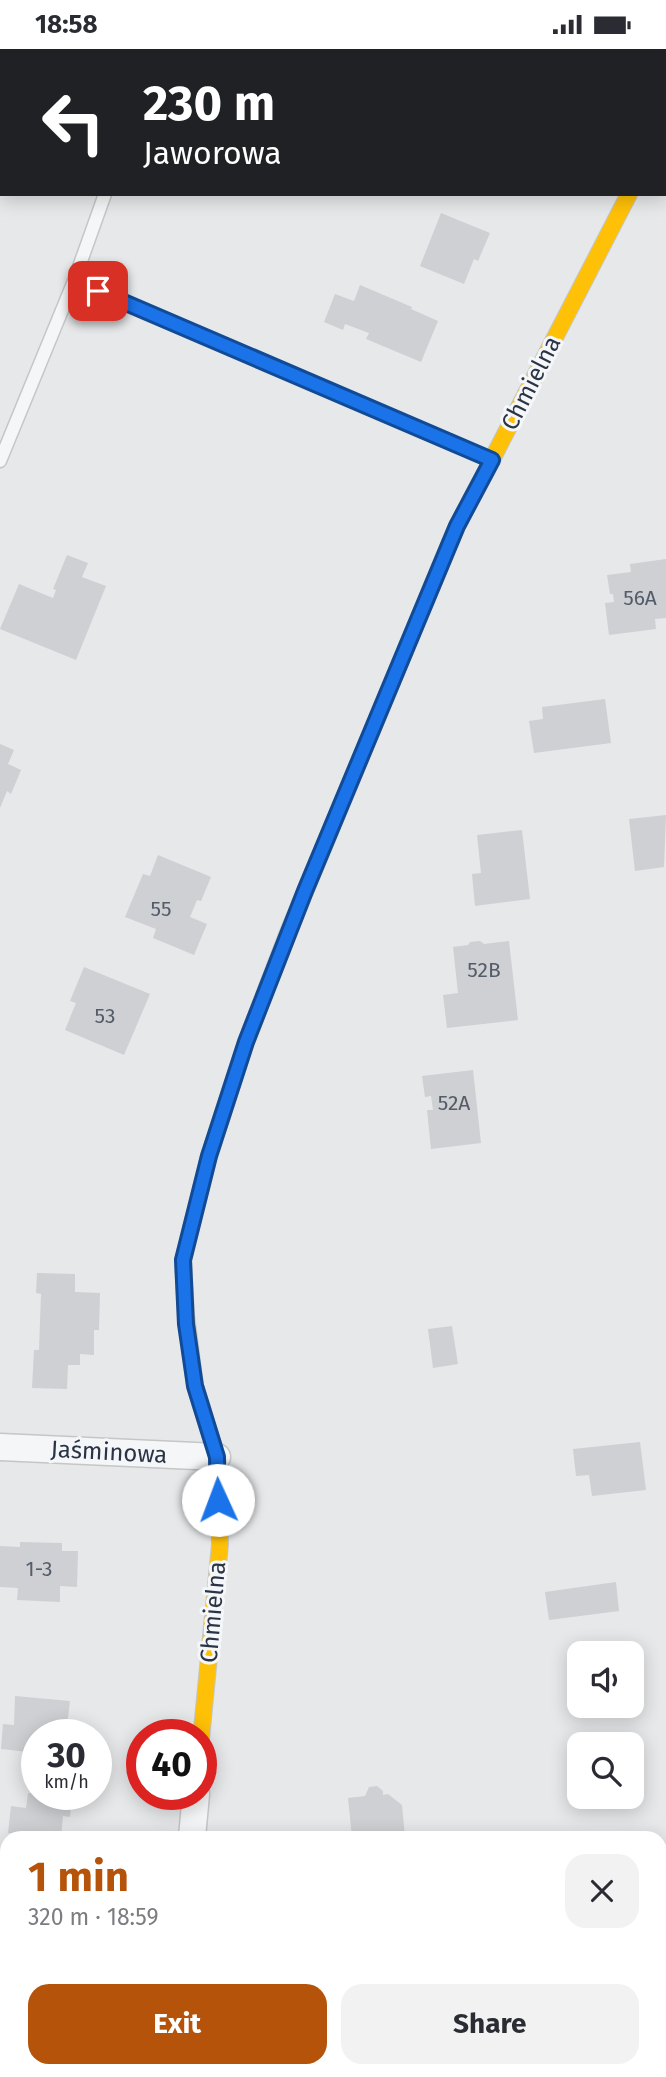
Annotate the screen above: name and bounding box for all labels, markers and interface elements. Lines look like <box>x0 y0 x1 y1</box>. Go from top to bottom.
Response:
text: 18:58 <box>35 9 98 40</box>
text: 230 m <box>143 74 275 133</box>
icon: left <box>28 77 119 168</box>
text: Jaworowa <box>143 134 282 172</box>
pin <box>68 261 128 321</box>
icon: arrive <box>79 272 117 310</box>
street label: Chmielna <box>495 331 567 435</box>
house number: 56A <box>623 585 657 611</box>
house number: 55 <box>151 896 171 922</box>
house number: 52B <box>467 957 501 983</box>
house number: 53 <box>95 1003 115 1029</box>
house number: 52A <box>438 1090 470 1116</box>
street label: Jaśminowa <box>50 1435 168 1469</box>
position arrow <box>181 1463 255 1537</box>
house number: 1-3 <box>26 1556 52 1582</box>
street label: Chmielna <box>195 1560 231 1664</box>
map controls <box>567 1641 644 1809</box>
button: sound <box>567 1641 644 1718</box>
speed limit sign: 40 <box>126 1719 217 1810</box>
button: search <box>567 1732 644 1809</box>
text: 30 <box>47 1734 86 1776</box>
text: km/h <box>44 1771 89 1793</box>
text: 1 min <box>28 1852 129 1902</box>
button: close <box>565 1854 639 1928</box>
text: 320 m · 18:59 <box>28 1903 158 1931</box>
button: Exit <box>28 1984 327 2064</box>
button: Share <box>341 1984 639 2064</box>

